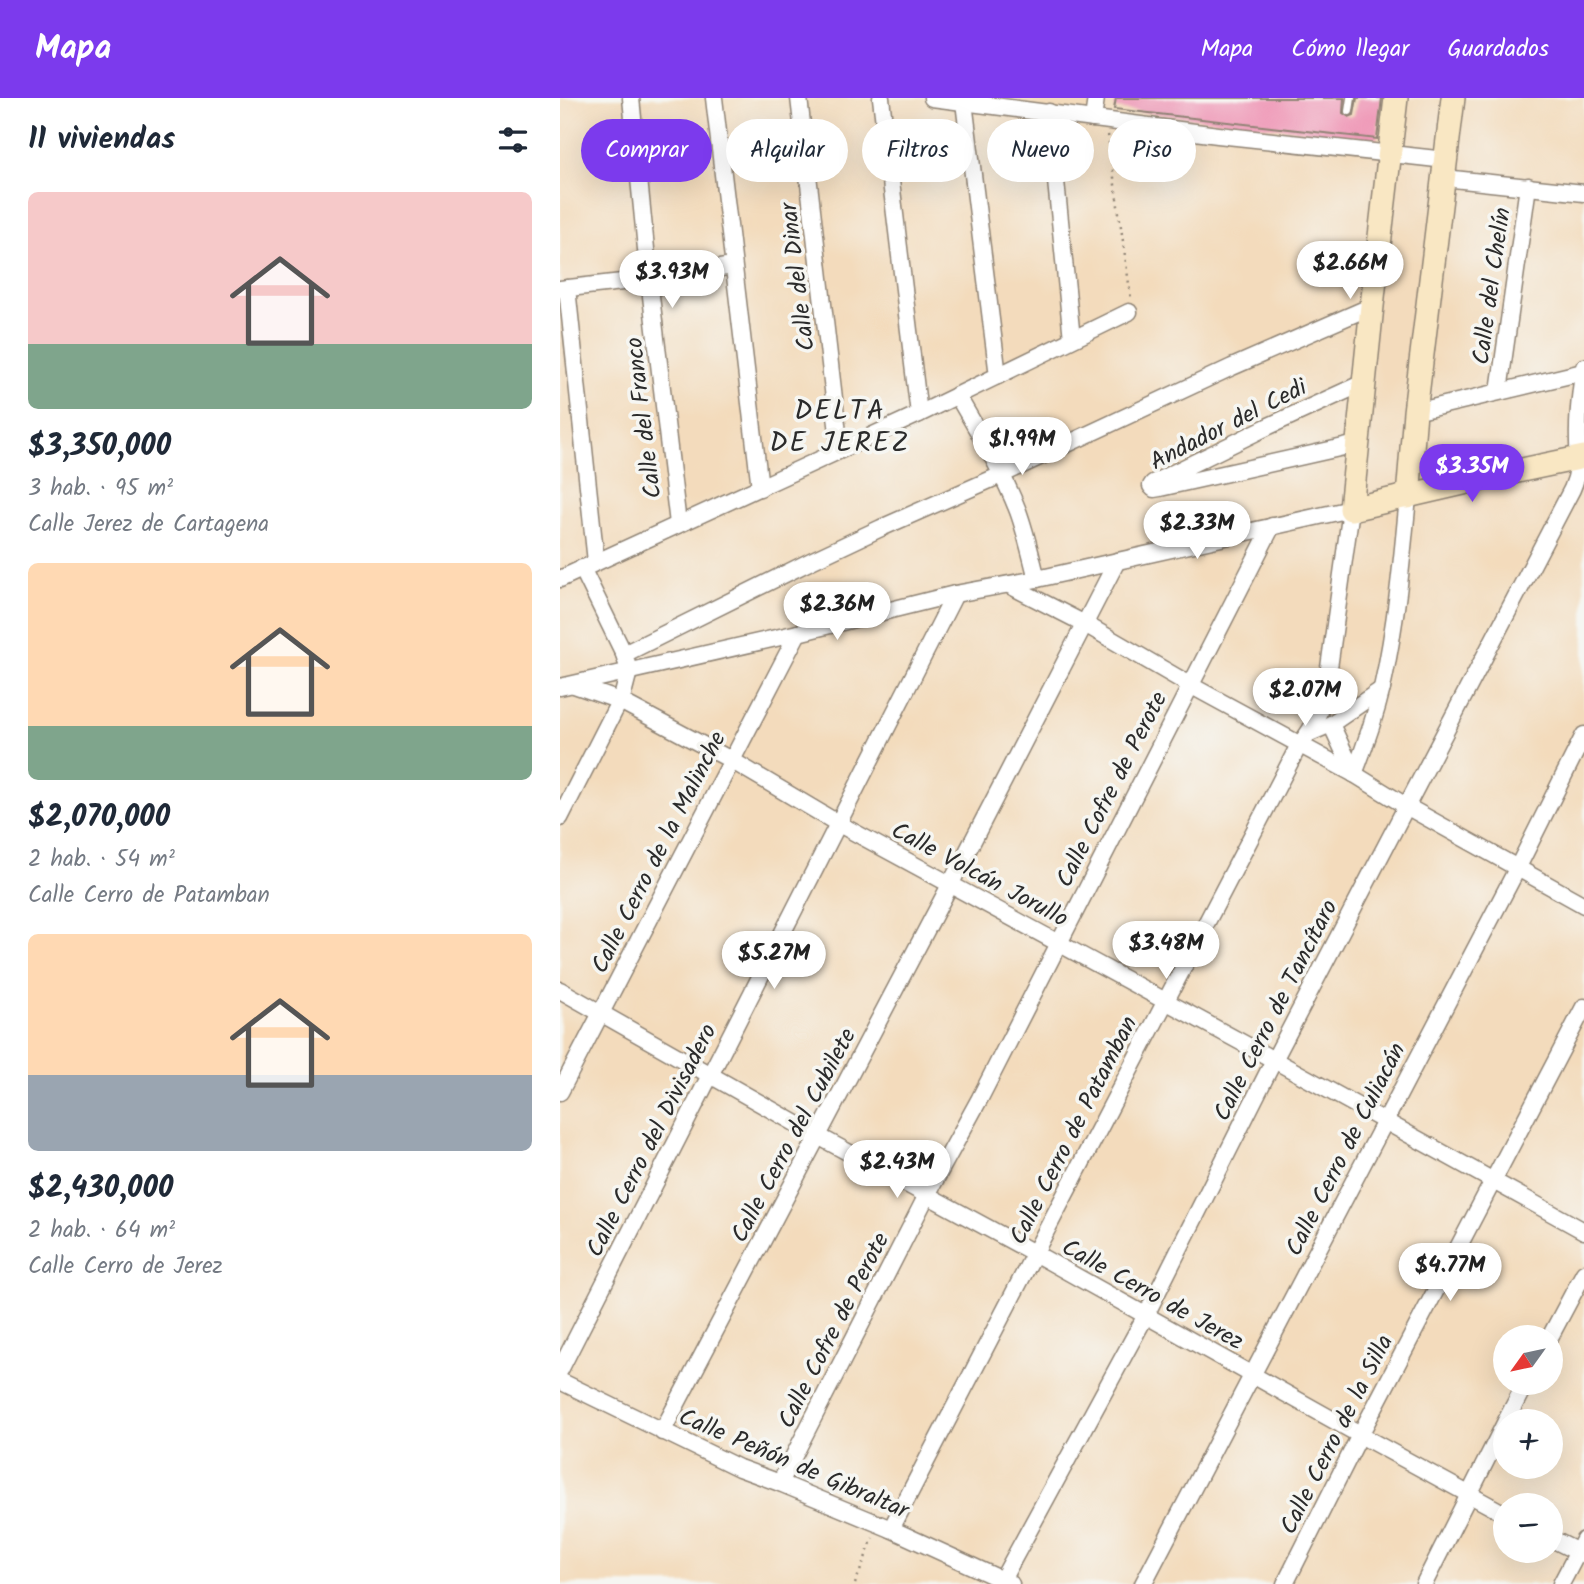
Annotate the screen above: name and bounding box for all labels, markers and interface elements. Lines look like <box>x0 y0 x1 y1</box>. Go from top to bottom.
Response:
text: Mapa <box>35 23 111 76</box>
text: Mapa <box>1200 30 1253 69</box>
text: Cómo llegar <box>1291 30 1409 69</box>
text: Guardados <box>1447 30 1549 69</box>
text: 11 viviendas <box>28 116 175 164</box>
chip: Comprar <box>581 119 712 182</box>
chip: Alquilar <box>726 119 848 182</box>
chip: Filtros <box>862 119 973 182</box>
chip: Nuevo <box>987 119 1094 182</box>
chip: Piso <box>1108 119 1196 182</box>
icon: filters <box>494 121 532 159</box>
street label: Calle del Dinar <box>770 198 827 353</box>
street label: Calle del Chelín <box>1462 205 1523 367</box>
icon: home <box>217 238 343 364</box>
pin: $2.66M <box>1293 242 1407 301</box>
text: $2.66M <box>1313 246 1387 282</box>
pin: $3.93M <box>615 250 729 310</box>
text: $3.93M <box>635 255 709 291</box>
street label: Calle del Franco <box>615 335 674 501</box>
street label: Andador del Cedi <box>1143 368 1315 482</box>
district label: DELTA DE JEREZ <box>769 389 911 466</box>
pin: $1.99M <box>965 418 1079 477</box>
text: $1.99M <box>989 422 1055 458</box>
text: $3,350,000 <box>28 423 171 471</box>
pin: $3.35M <box>1415 444 1529 504</box>
text: $3.35M <box>1435 449 1509 485</box>
text: 3 hab. · 95 m² <box>28 471 173 507</box>
pin: $2.33M <box>1140 502 1254 561</box>
text: $2.33M <box>1159 506 1235 542</box>
text: Calle Jerez de Cartagena <box>28 507 269 543</box>
pin: $2.36M <box>780 582 894 642</box>
text: $2.36M <box>800 587 874 623</box>
icon: home <box>217 609 343 735</box>
pin: $2.07M <box>1248 668 1362 728</box>
text: $2.07M <box>1269 673 1341 709</box>
street label: Calle Cofre de Perote <box>1046 685 1179 895</box>
street label: Calle Cerro de la Malinche <box>581 725 738 981</box>
text: $2,070,000 <box>28 794 170 842</box>
street label: Calle Volcán Jorullo <box>884 812 1075 939</box>
text: 2 hab. · 54 m² <box>28 842 175 878</box>
text: Calle Cerro de Patamban <box>28 878 270 914</box>
street label: Calle Cerro de Tancítaro <box>1203 893 1349 1128</box>
pin: $3.48M <box>1109 922 1223 981</box>
text: $3.48M <box>1128 926 1204 962</box>
pin: $5.27M <box>717 932 831 991</box>
text: $5.27M <box>738 936 810 972</box>
icon: home <box>217 980 343 1106</box>
street label: Calle Cerro de Patamban <box>1000 1009 1149 1252</box>
street label: Calle Cerro del Divisadero <box>576 1017 728 1264</box>
street label: Calle Cerro del Cubilete <box>721 1021 868 1250</box>
street label: Calle Cerro de Culiacán <box>1276 1036 1417 1263</box>
pin: $2.43M <box>840 1140 954 1200</box>
text: $2.43M <box>860 1145 934 1181</box>
text: $2,430,000 <box>28 1165 173 1213</box>
text: 2 hab. · 64 m² <box>28 1213 175 1249</box>
street label: Calle Cofre de Perote <box>768 1226 901 1436</box>
street label: Calle Cerro de Jerez <box>1054 1229 1251 1362</box>
pin: $4.77M <box>1393 1244 1507 1303</box>
text: $4.77M <box>1415 1248 1485 1284</box>
text: Calle Cerro de Jerez <box>28 1249 223 1285</box>
north arrow <box>1493 1325 1563 1395</box>
map controls <box>1493 1325 1563 1563</box>
street label: Calle Cerro de la Silla <box>1270 1328 1405 1542</box>
street label: Calle Peñón de Gibraltar <box>672 1398 916 1531</box>
button: + <box>1493 1409 1563 1479</box>
button: − <box>1493 1493 1563 1563</box>

